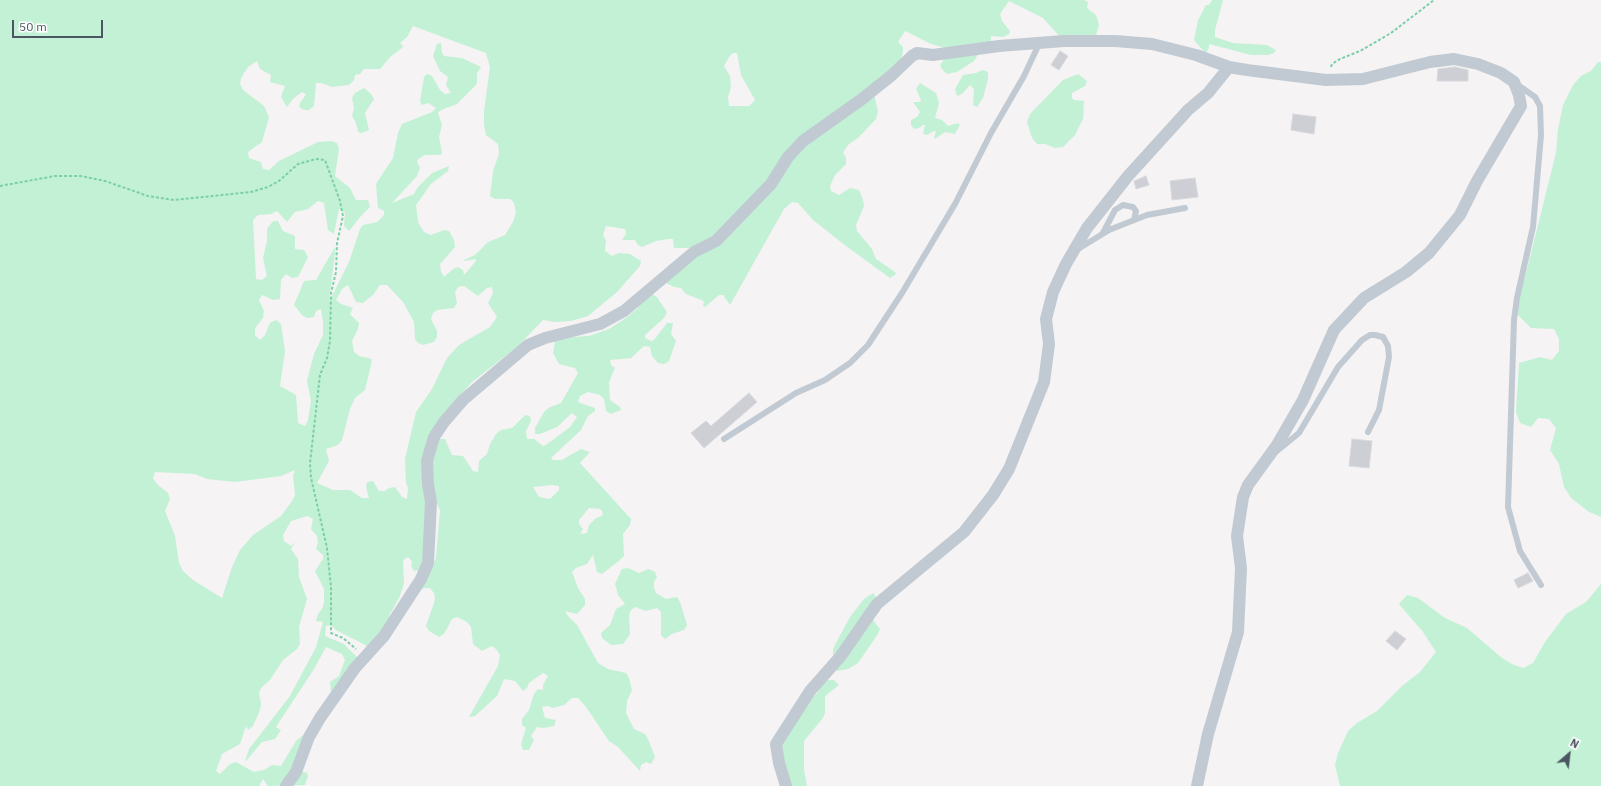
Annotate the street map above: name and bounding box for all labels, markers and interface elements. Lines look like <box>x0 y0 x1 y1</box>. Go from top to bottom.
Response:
scale bar <box>14 12 105 38</box>
text: 50 m <box>19 19 47 34</box>
north arrow <box>1549 734 1589 774</box>
text: N <box>1568 735 1581 751</box>

